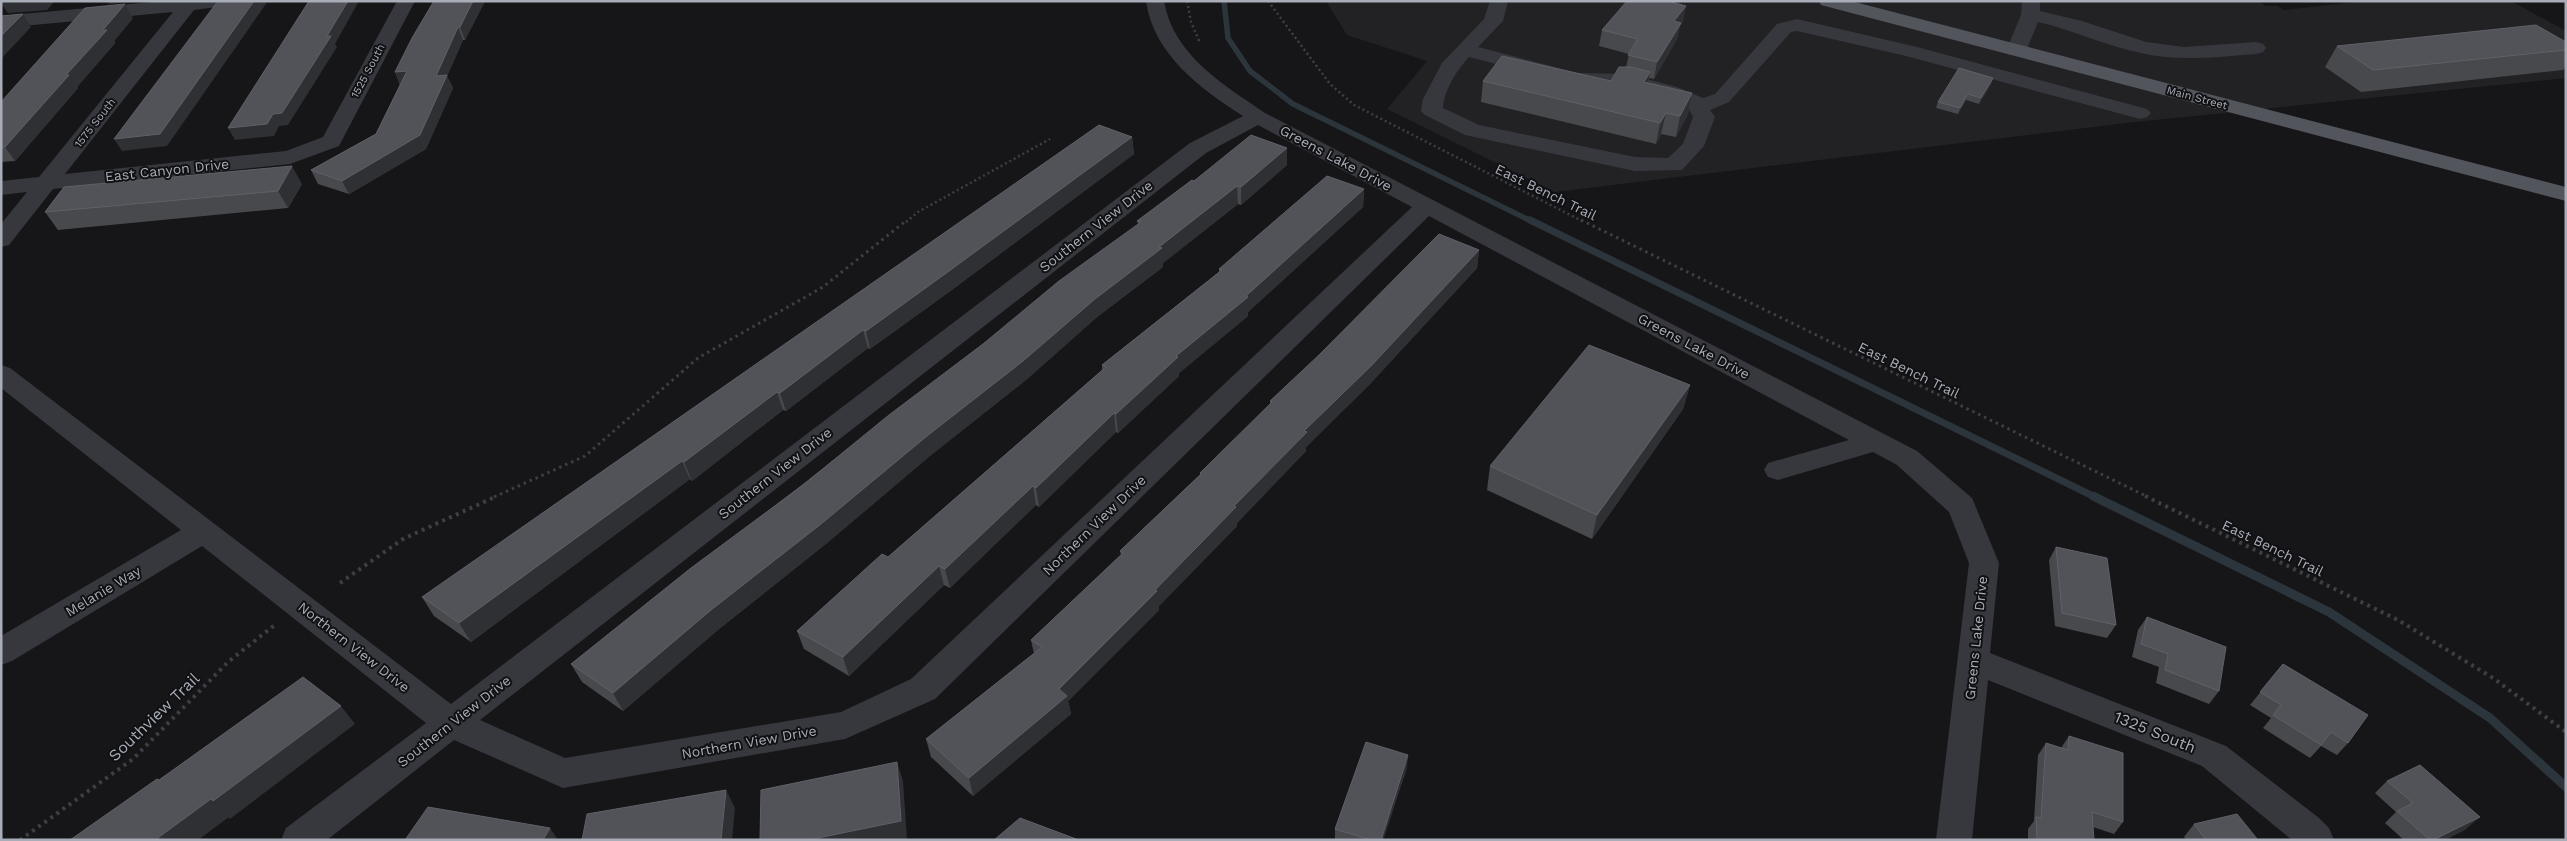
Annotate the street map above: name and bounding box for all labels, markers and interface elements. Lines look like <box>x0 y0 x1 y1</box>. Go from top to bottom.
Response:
street label: 1525 South <box>348 42 388 100</box>
street label: Main Street <box>2165 84 2229 112</box>
street label: 1575 South <box>72 96 118 150</box>
street label: Greens Lake Drive <box>1277 122 1395 194</box>
street label: East Canyon Drive <box>104 156 230 184</box>
street label: East Bench Trail <box>1493 161 1600 224</box>
street label: Southern View Drive <box>1036 177 1156 275</box>
street label: Greens Lake Drive <box>1635 310 1753 382</box>
street label: East Bench Trail <box>1856 339 1963 402</box>
street label: Southern View Drive <box>715 424 835 522</box>
street label: Northern View Drive <box>1039 472 1149 578</box>
street label: East Bench Trail <box>2220 517 2327 580</box>
street label: Melanie Way <box>63 562 144 620</box>
street label: Greens Lake Drive <box>1962 575 1990 701</box>
street label: Northern View Drive <box>295 599 413 695</box>
street label: Southview Trail <box>105 669 203 765</box>
street label: Southern View Drive <box>394 672 514 770</box>
street label: 1325 South <box>2112 707 2198 757</box>
street label: Northern View Drive <box>680 722 818 762</box>

